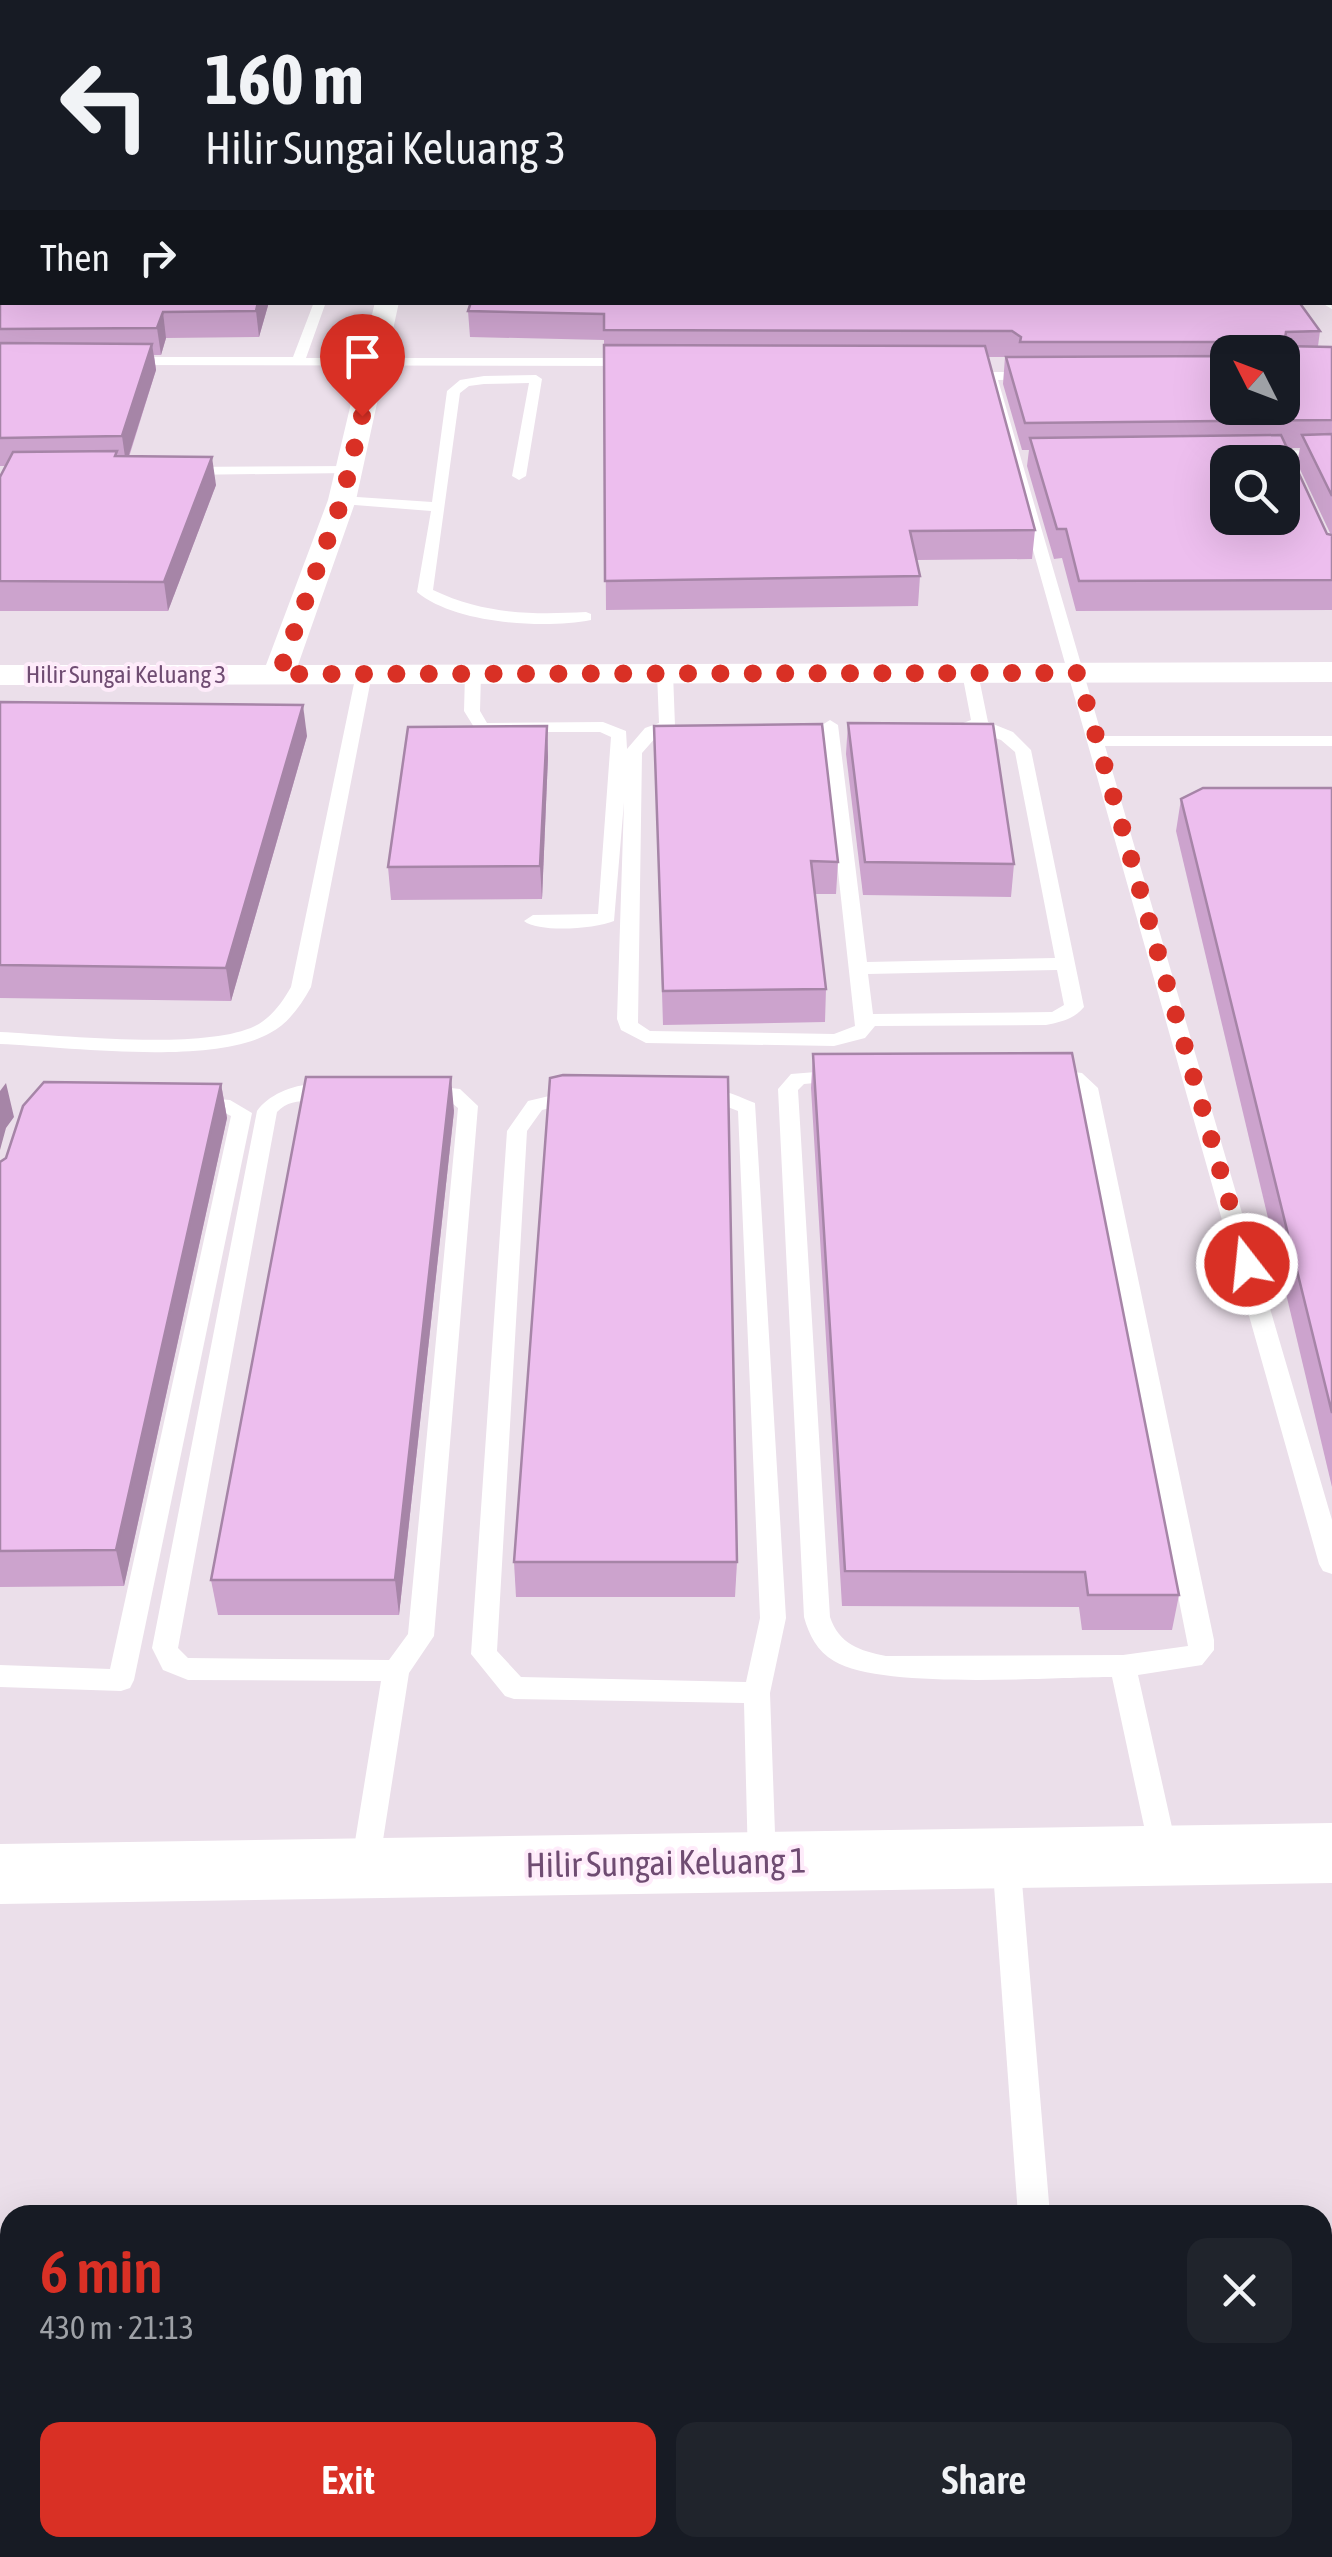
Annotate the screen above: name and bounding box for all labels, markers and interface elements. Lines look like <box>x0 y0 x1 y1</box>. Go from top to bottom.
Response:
text: 160 m <box>205 39 364 119</box>
icon: left <box>40 40 170 170</box>
text: Hilir Sungai Keluang 3 <box>205 122 566 174</box>
icon: right <box>130 230 185 285</box>
text: Then <box>40 236 110 279</box>
pin <box>320 314 405 417</box>
icon: arrive <box>335 329 390 384</box>
north arrow <box>1210 335 1300 425</box>
map controls <box>1210 335 1300 535</box>
button: search <box>1210 445 1300 535</box>
street label: Hilir Sungai Keluang 3 <box>26 660 226 688</box>
position arrow <box>1195 1212 1299 1316</box>
street label: Hilir Sungai Keluang 1 <box>525 1840 807 1884</box>
text: 6 min <box>40 2237 163 2306</box>
button: close <box>1187 2238 1292 2343</box>
text: 430 m · 21:13 <box>40 2309 194 2346</box>
button: Exit <box>40 2422 656 2537</box>
button: Share <box>676 2422 1292 2537</box>

